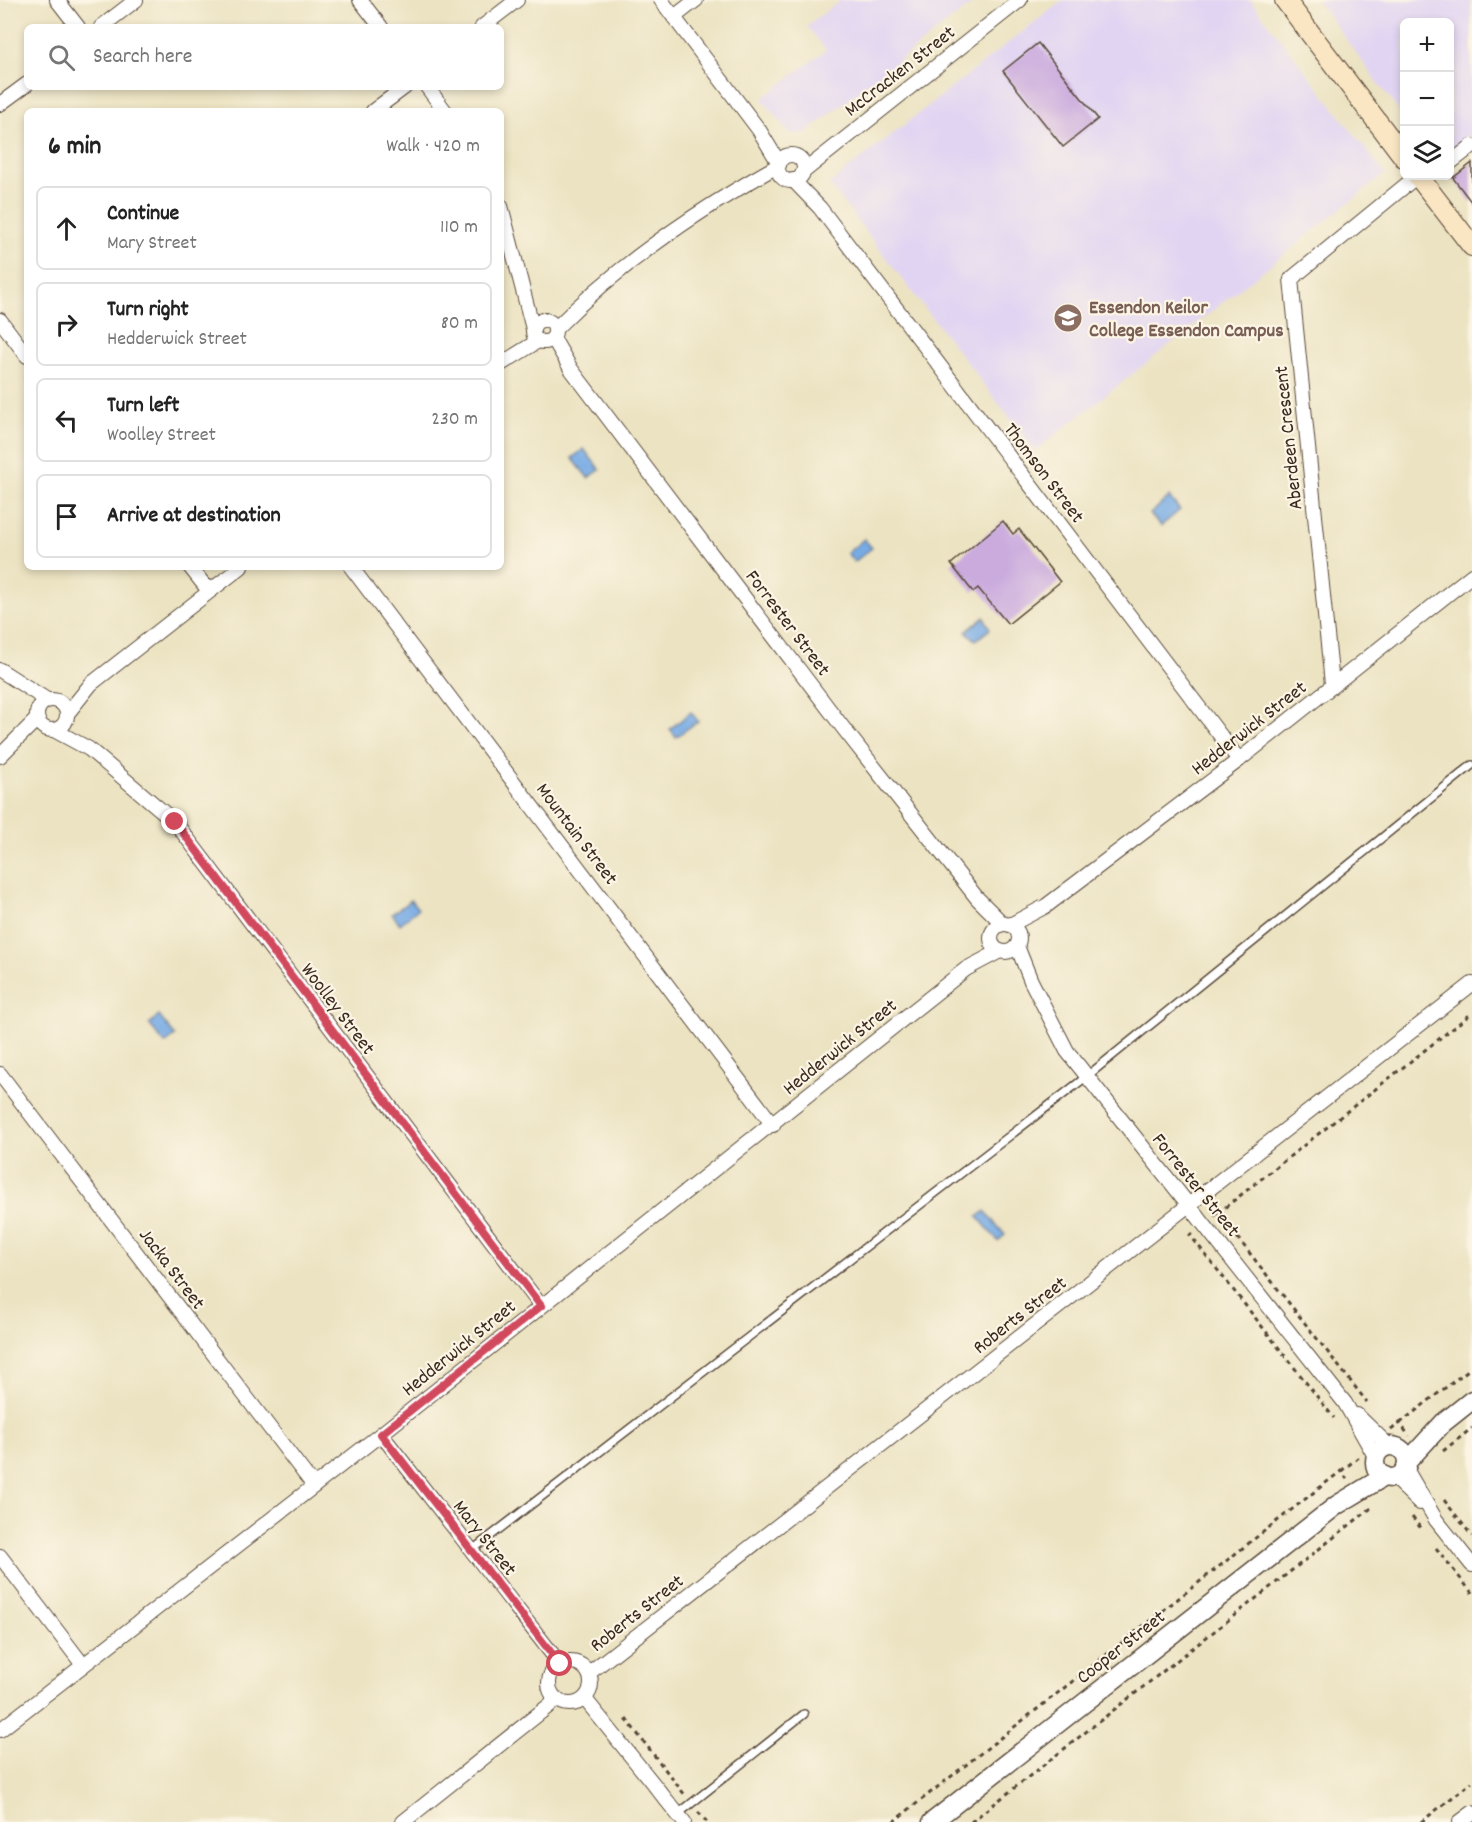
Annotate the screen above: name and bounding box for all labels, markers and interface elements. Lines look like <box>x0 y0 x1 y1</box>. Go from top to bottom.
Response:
map controls <box>1400 18 1454 180</box>
button: + <box>1400 18 1454 72</box>
street label: McCracken Street <box>839 20 962 125</box>
search box <box>24 24 504 90</box>
icon: search <box>45 41 78 74</box>
text: Search here <box>93 42 192 73</box>
button: − <box>1400 72 1454 126</box>
button: layers <box>1400 126 1454 180</box>
text: 6 min <box>48 129 101 166</box>
text: Walk · 420 m <box>386 133 480 161</box>
text: Continue <box>107 199 179 230</box>
icon: ahead <box>50 212 83 245</box>
text: 110 m <box>440 214 478 242</box>
text: Mary Street <box>107 230 197 258</box>
text: Turn right <box>107 295 189 326</box>
place label: Essendon Keilor College Essendon Campus <box>1089 295 1284 346</box>
school or university icon: Essendon Keilor College Essendon Campus <box>1052 302 1084 334</box>
icon: right <box>50 308 83 341</box>
text: 80 m <box>441 310 478 338</box>
text: Hedderwick Street <box>107 326 247 354</box>
street label: Aberdeen Crescent <box>1269 364 1311 511</box>
text: Turn left <box>107 391 179 422</box>
icon: left <box>50 404 83 437</box>
text: 230 m <box>431 406 478 434</box>
street label: Thomson Street <box>995 418 1090 530</box>
text: Woolley Street <box>107 422 216 450</box>
icon: arrive <box>50 500 83 533</box>
text: Arrive at destination <box>107 501 281 532</box>
street label: Forrester Street <box>737 565 836 683</box>
street label: Hedderwick Street <box>1186 675 1314 783</box>
street label: Mountain Street <box>528 778 623 892</box>
route end <box>161 808 187 834</box>
street label: Woolley Street <box>293 958 381 1062</box>
street label: Hedderwick Street <box>778 993 904 1103</box>
street label: Forrester Street <box>1144 1128 1245 1244</box>
street label: Jacka Street <box>131 1223 211 1316</box>
street label: Roberts Street <box>968 1271 1074 1362</box>
street label: Hedderwick Street <box>397 1294 523 1404</box>
street label: Mary Street <box>445 1495 522 1583</box>
street label: Roberts Street <box>585 1569 691 1660</box>
street label: Cooper Street <box>1071 1605 1172 1692</box>
route start <box>546 1650 572 1676</box>

